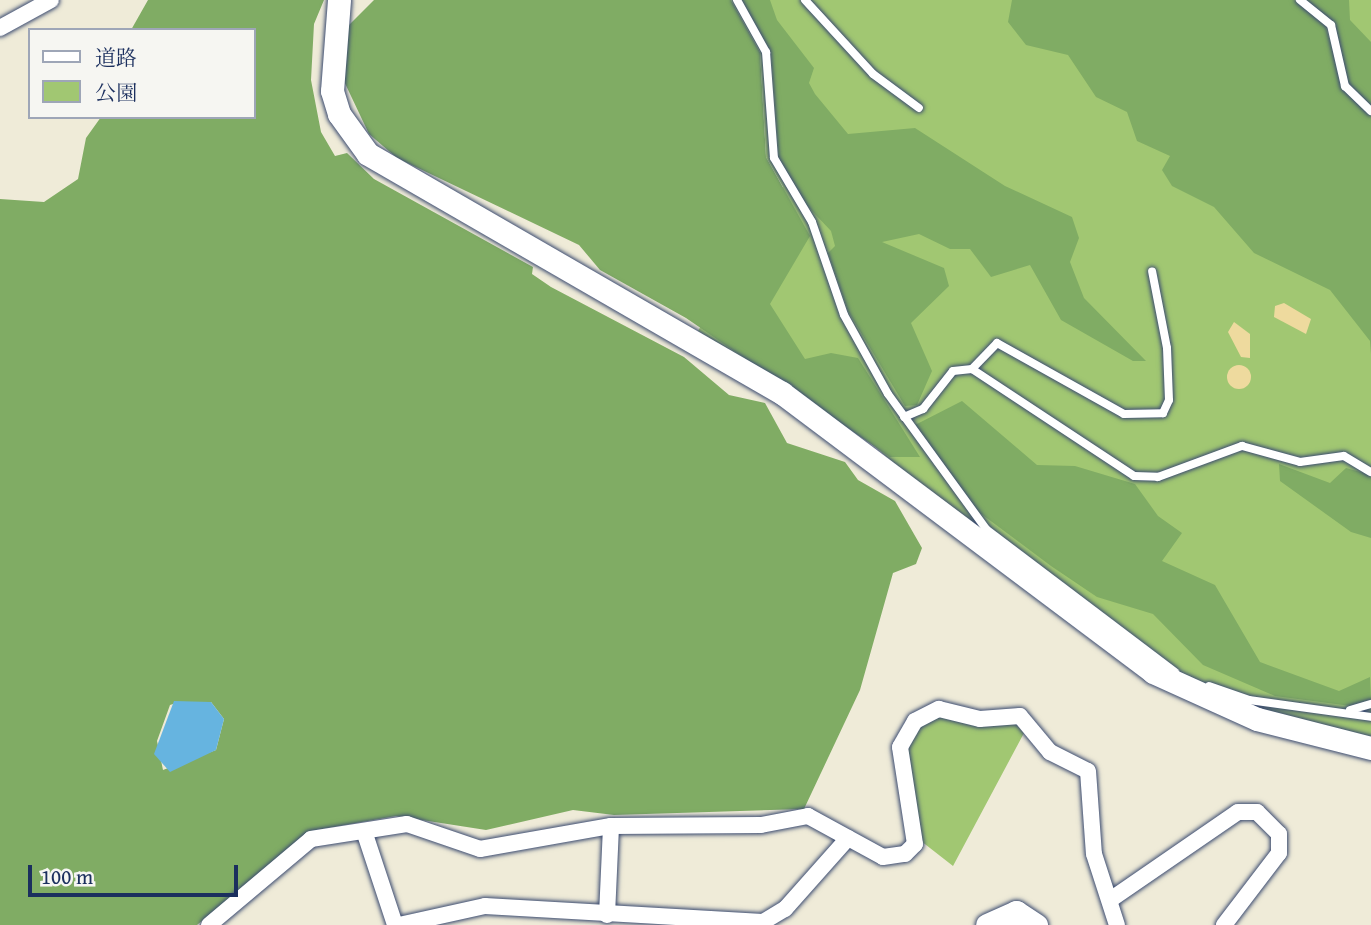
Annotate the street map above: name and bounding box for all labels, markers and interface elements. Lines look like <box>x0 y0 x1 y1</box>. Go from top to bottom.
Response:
legend <box>28 28 256 119</box>
text: 道路 <box>95 42 137 73</box>
text: 公園 <box>95 77 137 108</box>
scale bar <box>32 852 242 896</box>
text: 100 m <box>41 861 93 892</box>

